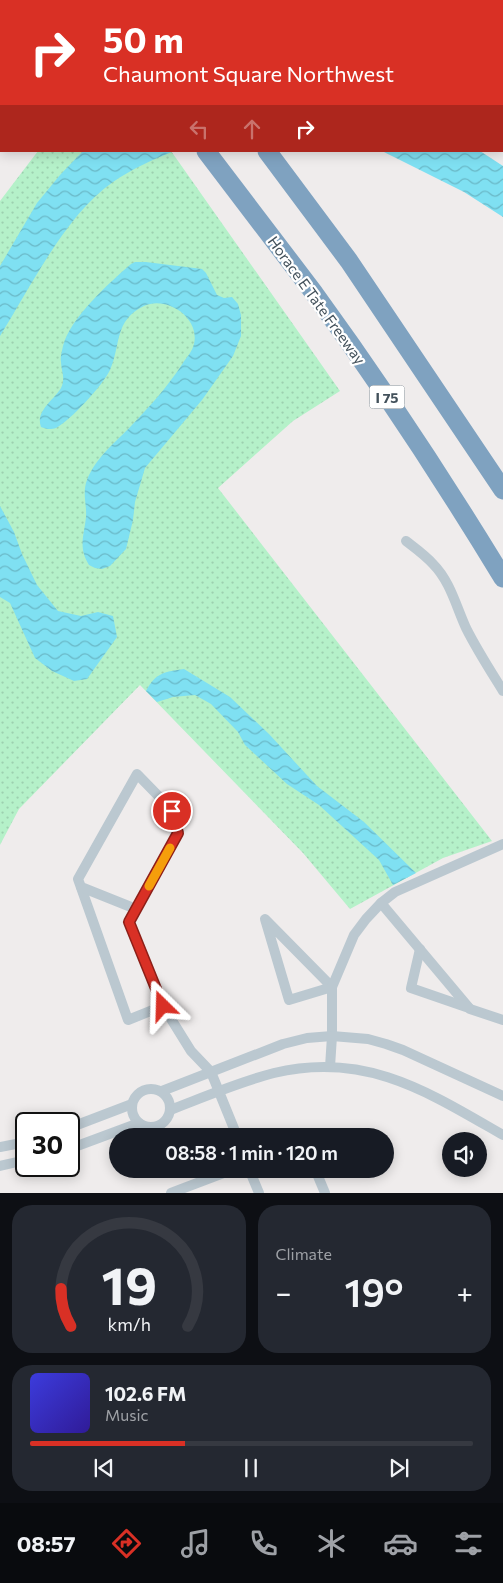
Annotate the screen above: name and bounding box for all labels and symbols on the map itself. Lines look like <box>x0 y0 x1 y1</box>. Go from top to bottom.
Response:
street label: Horace E Tate Freeway <box>264 232 370 368</box>
road number: I 75 <box>370 386 404 408</box>
pin <box>151 790 193 832</box>
position arrow <box>136 979 188 1031</box>
speed limit sign: 30 <box>15 1112 80 1177</box>

